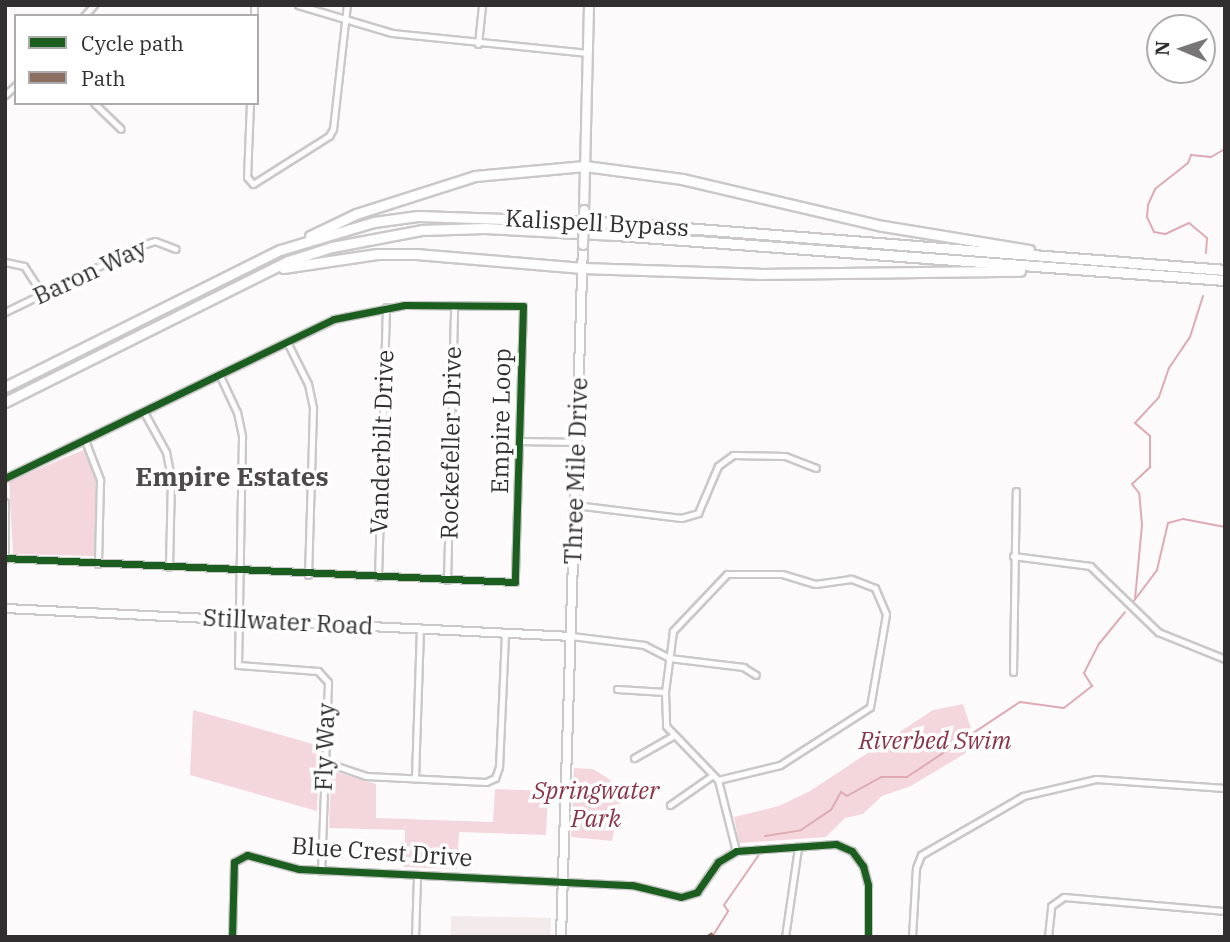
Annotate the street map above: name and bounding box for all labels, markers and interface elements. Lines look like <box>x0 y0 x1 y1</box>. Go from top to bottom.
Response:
legend <box>14 14 259 105</box>
north arrow <box>1146 14 1216 84</box>
text: Cycle path <box>81 29 184 57</box>
text: N <box>1150 40 1174 56</box>
text: Path <box>81 64 126 92</box>
street label: Kalispell Bypass <box>504 204 690 242</box>
street label: Baron Way <box>29 233 151 311</box>
street label: Rockefeller Drive <box>435 346 467 540</box>
street label: Empire Loop <box>485 348 517 494</box>
street label: Vanderbilt Drive <box>364 349 400 535</box>
street label: Three Mile Drive <box>558 377 594 565</box>
district label: Empire Estates <box>135 461 329 493</box>
street label: Stillwater Road <box>202 603 374 641</box>
street label: Fly Way <box>309 702 341 792</box>
park label: Riverbed Swim <box>859 727 1011 755</box>
park label: Springwater Park <box>532 777 660 833</box>
street label: Blue Crest Drive <box>290 831 474 873</box>

